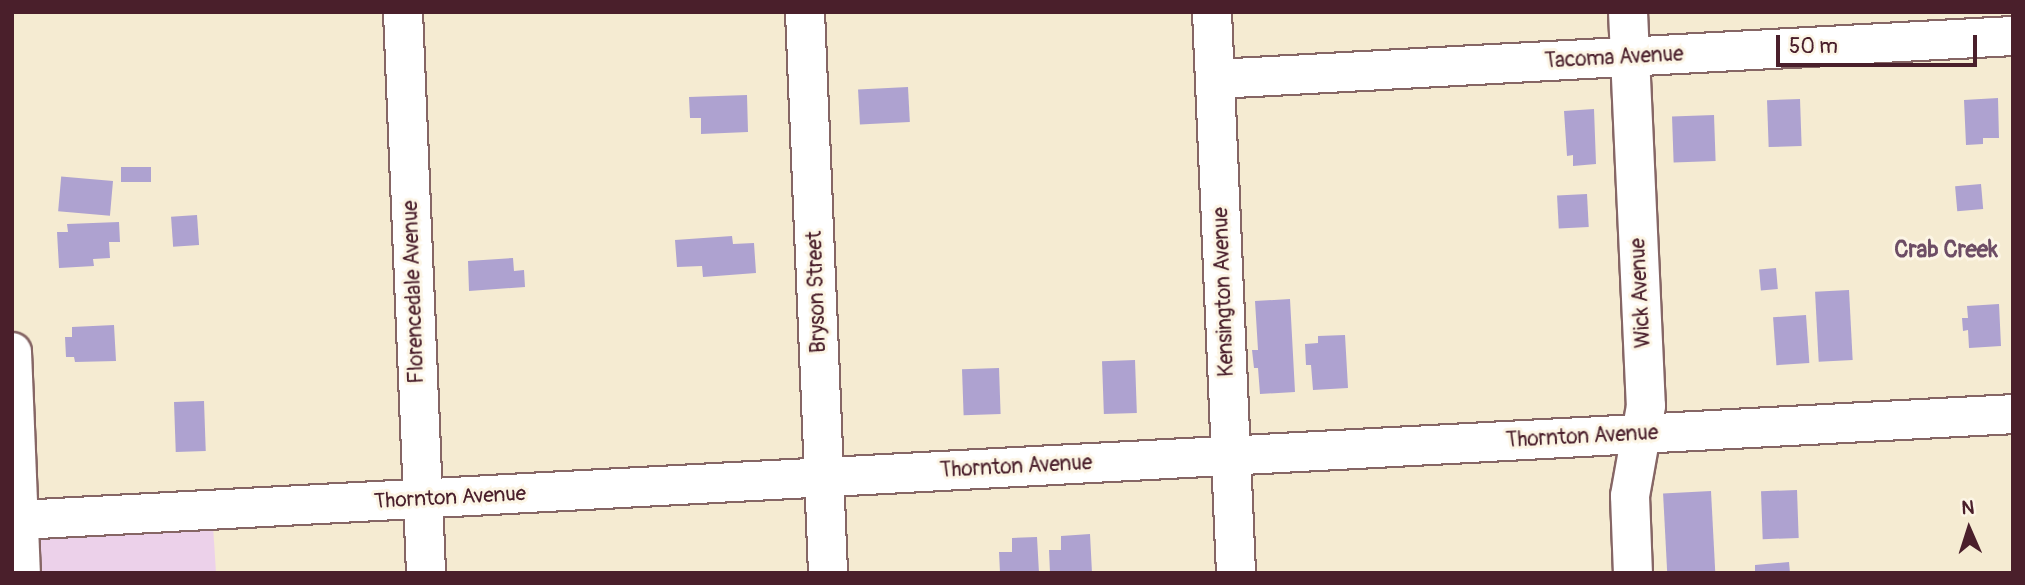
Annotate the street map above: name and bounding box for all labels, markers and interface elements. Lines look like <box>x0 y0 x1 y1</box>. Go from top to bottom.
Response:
scale bar <box>1780 21 1981 65</box>
text: 50 m <box>1789 33 1838 60</box>
street label: Tacoma Avenue <box>1544 42 1684 74</box>
street label: Florencedale Avenue <box>398 200 430 384</box>
street label: Kensington Avenue <box>1208 207 1240 377</box>
street label: Bryson Street <box>802 230 832 354</box>
district label: Crab Creek <box>1894 236 1998 264</box>
street label: Wick Avenue <box>1626 237 1656 349</box>
street label: Thornton Avenue <box>1505 420 1659 454</box>
street label: Thornton Avenue <box>939 450 1093 484</box>
street label: Thornton Avenue <box>373 481 527 515</box>
north arrow <box>1934 494 2004 564</box>
text: N <box>1961 496 1975 520</box>

